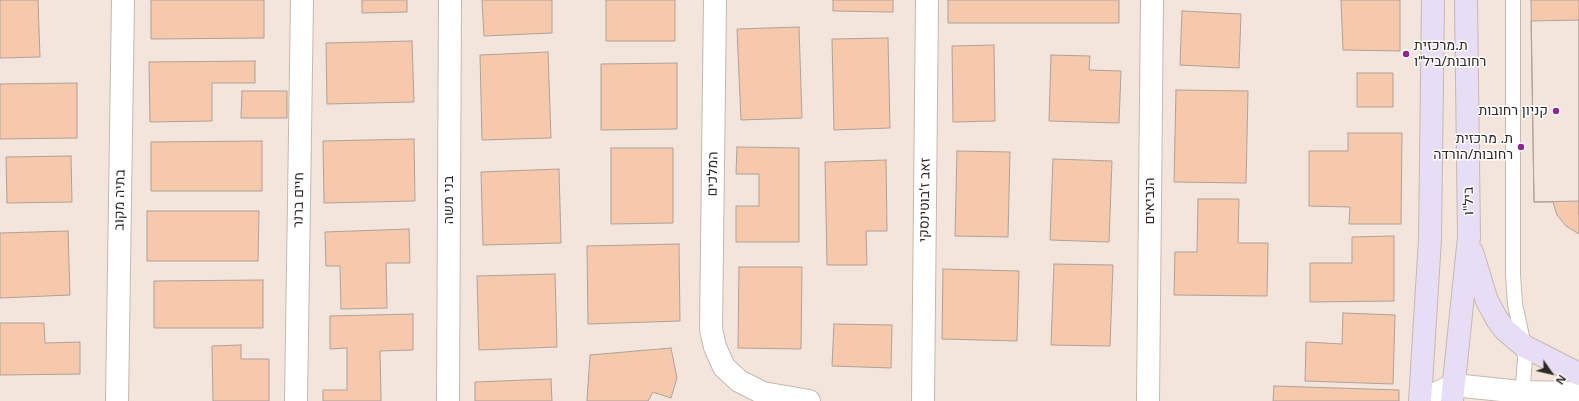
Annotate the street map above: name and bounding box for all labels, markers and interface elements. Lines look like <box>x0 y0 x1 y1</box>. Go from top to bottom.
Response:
place label: ת.מרכזית רחובות/ביל״ו <box>1414 38 1486 70</box>
marker: ת.מרכזית רחובות/ביל״ו <box>1401 49 1411 59</box>
place label: קניון רחובות <box>1478 103 1548 119</box>
marker: קניון רחובות <box>1551 106 1561 116</box>
place label: ת. מרכזית רחובות/הורדה <box>1433 131 1513 164</box>
marker: ת. מרכזית רחובות/הורדה <box>1516 142 1526 152</box>
street label: המלכים <box>704 151 722 197</box>
street label: זאב ז'בוטינסקי <box>916 158 934 242</box>
street label: בתיה מקוב <box>111 169 129 231</box>
street label: חיים ברנר <box>290 172 308 228</box>
street label: בני משה <box>441 176 457 224</box>
street label: הנביאים <box>1142 177 1158 225</box>
street label: ביל"ו <box>1460 187 1478 215</box>
north arrow <box>1531 353 1571 393</box>
text: N <box>1553 372 1570 388</box>

